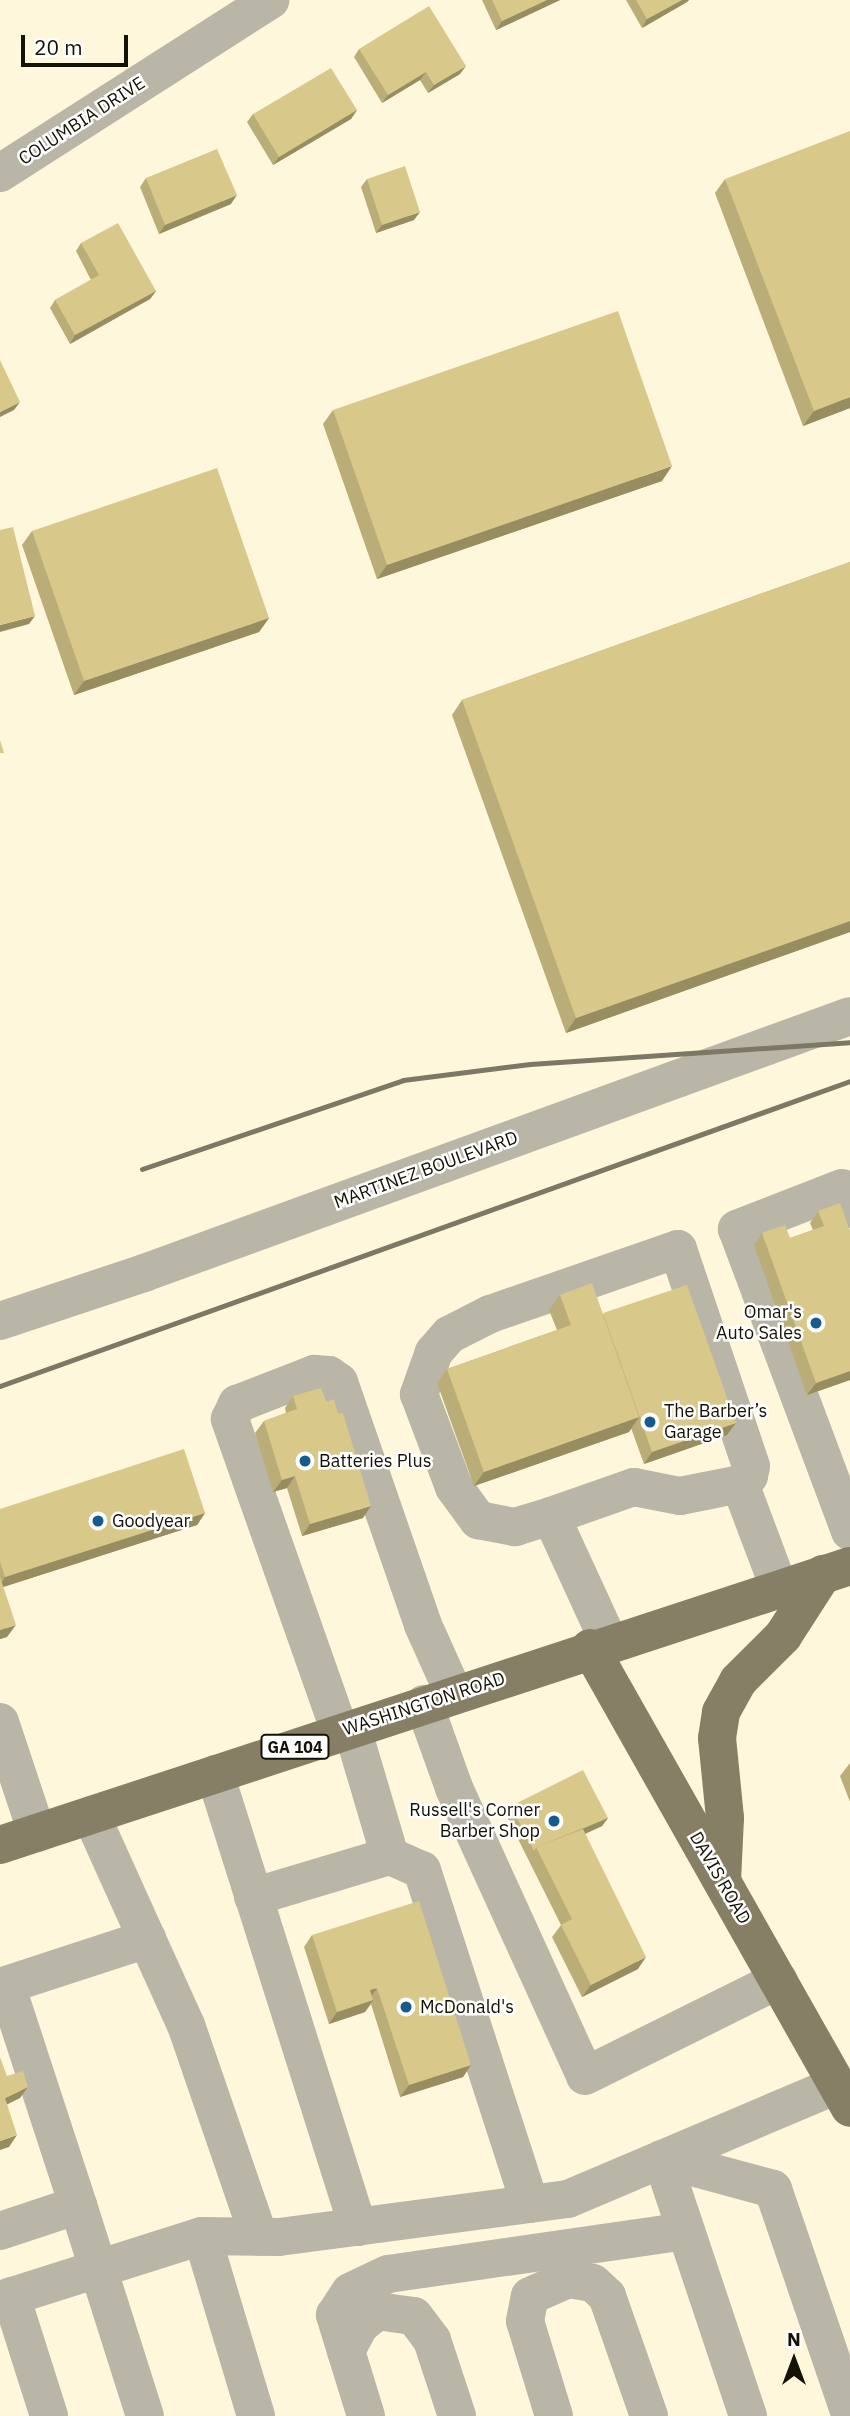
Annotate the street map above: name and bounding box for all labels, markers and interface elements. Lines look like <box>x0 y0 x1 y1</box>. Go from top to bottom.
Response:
scale bar <box>24 21 131 65</box>
text: 20 m <box>34 33 83 61</box>
street label: COLUMBIA DRIVE <box>15 72 149 170</box>
street label: MARTINEZ BOULEVARD <box>331 1127 521 1213</box>
place label: Omar's Auto Sales <box>716 1302 802 1344</box>
marker: Omar's Auto Sales <box>808 1315 824 1331</box>
place label: The Barber’s Garage <box>664 1401 767 1444</box>
marker: The Barber’s Garage <box>642 1414 658 1430</box>
place label: Batteries Plus <box>319 1450 431 1472</box>
marker: Batteries Plus <box>297 1453 313 1469</box>
place label: Goodyear <box>112 1510 190 1532</box>
marker: Goodyear <box>90 1513 106 1529</box>
street label: WASHINGTON ROAD <box>340 1668 508 1740</box>
road number: GA 104 <box>260 1735 330 1760</box>
place label: Russell's Corner Barber Shop <box>409 1800 540 1842</box>
marker: Russell's Corner Barber Shop <box>546 1813 562 1829</box>
street label: DAVIS ROAD <box>685 1828 755 1928</box>
place label: McDonald's <box>420 1996 514 2018</box>
marker: McDonald's <box>398 1999 414 2015</box>
north arrow <box>759 2325 829 2395</box>
text: N <box>787 2327 801 2351</box>

